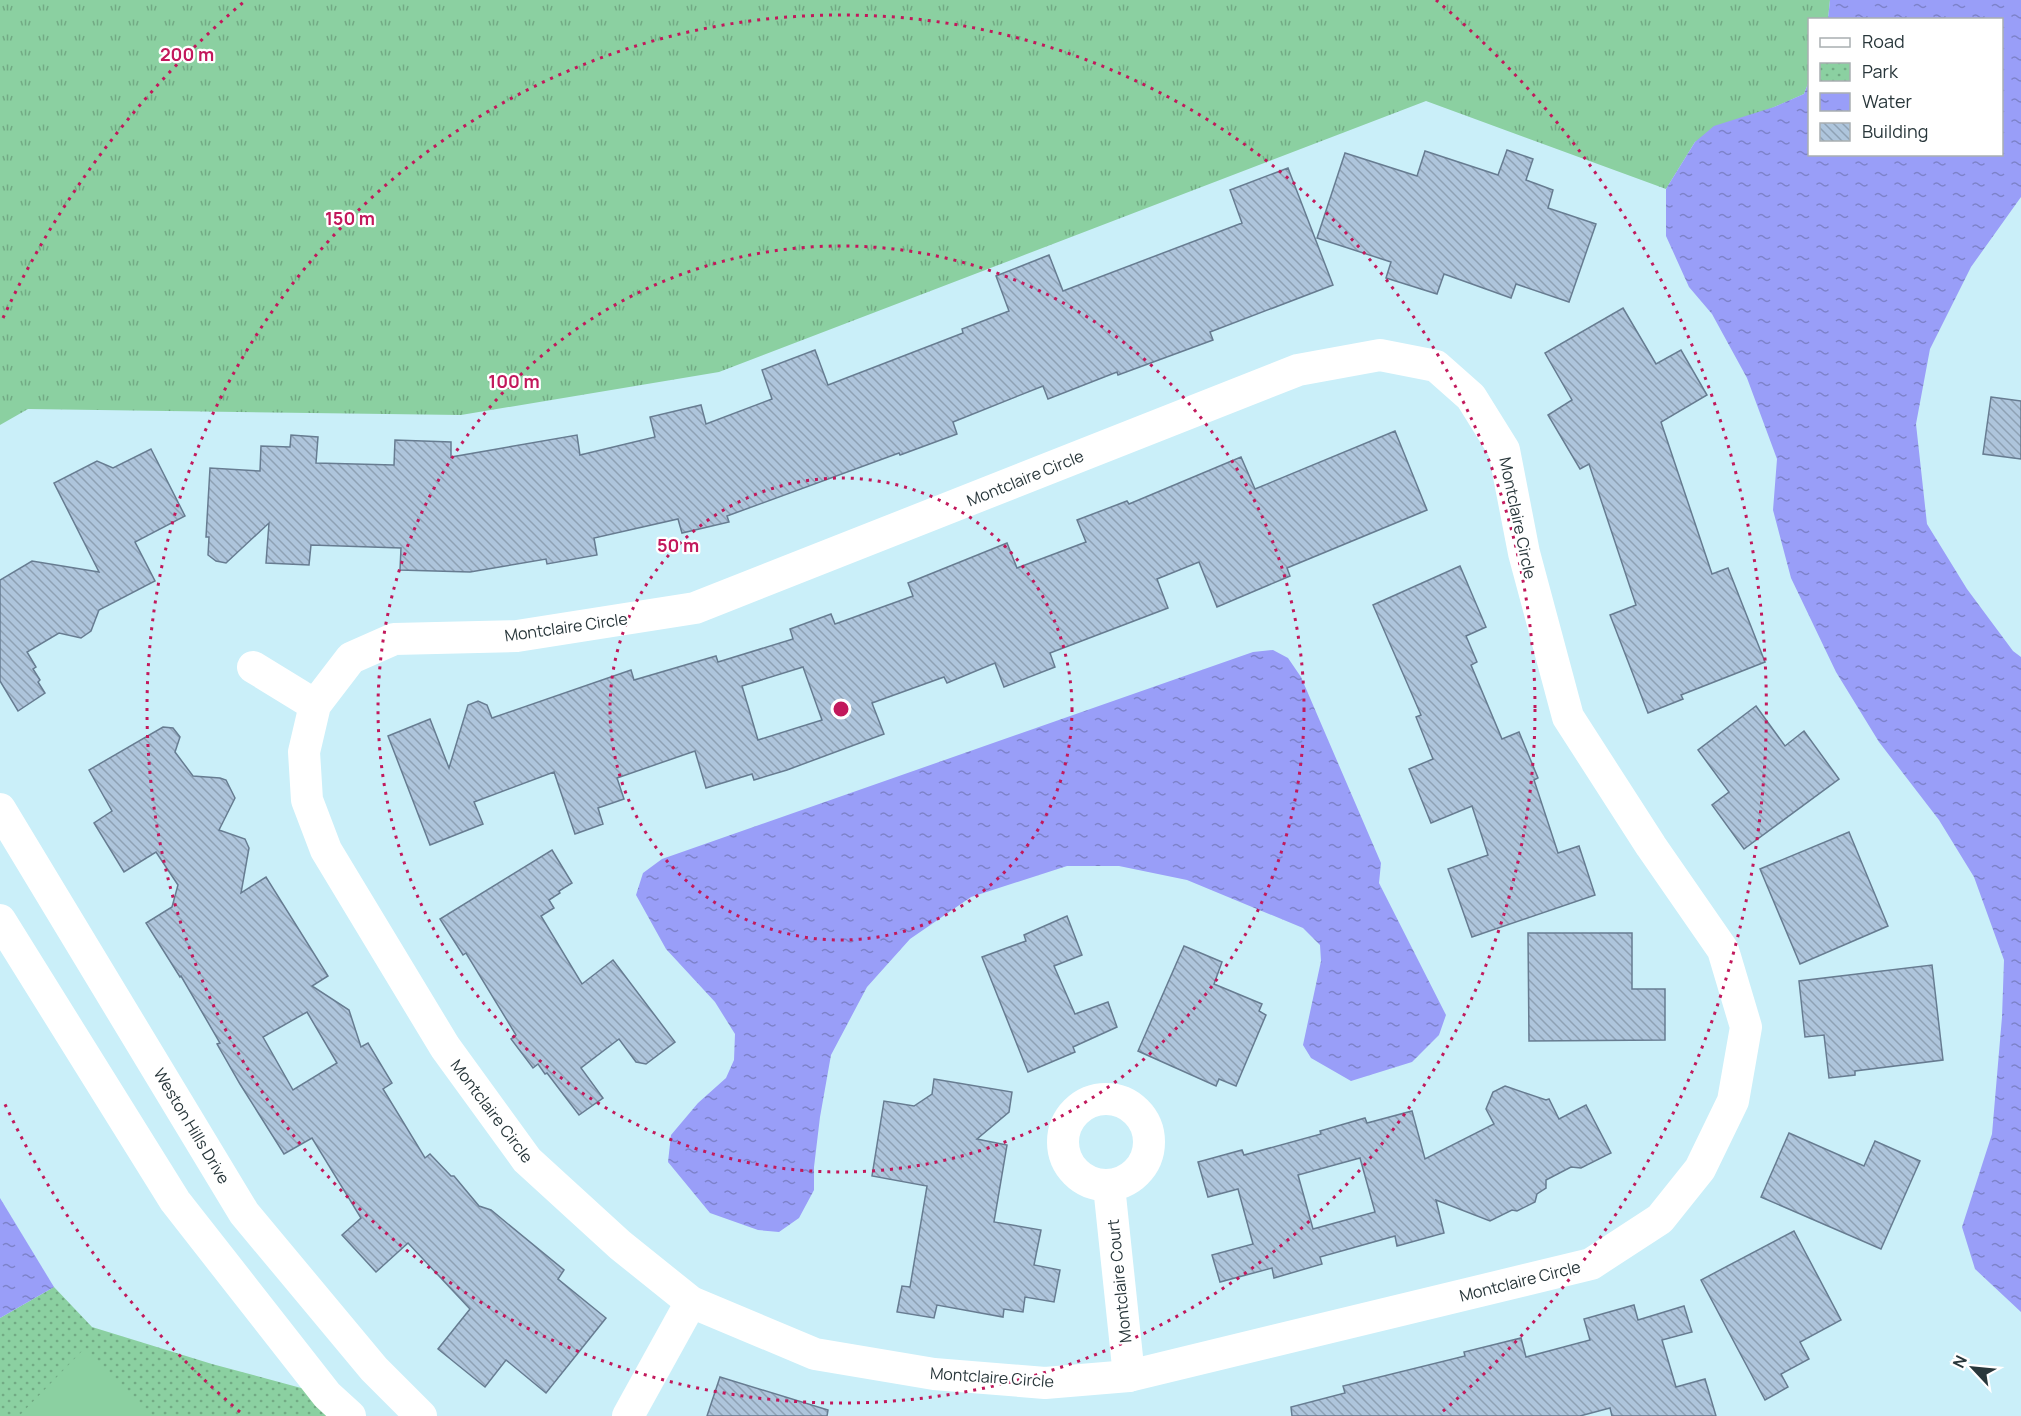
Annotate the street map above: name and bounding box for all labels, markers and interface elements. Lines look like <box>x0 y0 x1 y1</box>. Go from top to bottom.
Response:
legend <box>1808 18 2003 156</box>
text: Road <box>1862 29 1905 53</box>
text: 200 m <box>160 42 214 66</box>
text: Park <box>1862 59 1899 83</box>
text: Water <box>1862 89 1912 113</box>
text: Building <box>1862 119 1928 143</box>
text: 150 m <box>325 206 375 230</box>
text: 100 m <box>488 369 540 393</box>
street label: Montclaire Circle <box>963 445 1087 511</box>
street label: Montclaire Circle <box>1494 455 1542 581</box>
text: 50 m <box>657 533 699 557</box>
street label: Montclaire Circle <box>503 607 629 647</box>
centre of rings <box>831 699 851 719</box>
street label: Montclaire Circle <box>446 1055 538 1167</box>
street label: Weston Hills Drive <box>149 1064 235 1188</box>
street label: Montclaire Court <box>1102 1218 1136 1344</box>
street label: Montclaire Circle <box>1457 1255 1583 1307</box>
north arrow <box>1943 1338 2003 1398</box>
text: N <box>1947 1351 1972 1371</box>
street label: Montclaire Circle <box>929 1362 1055 1392</box>

